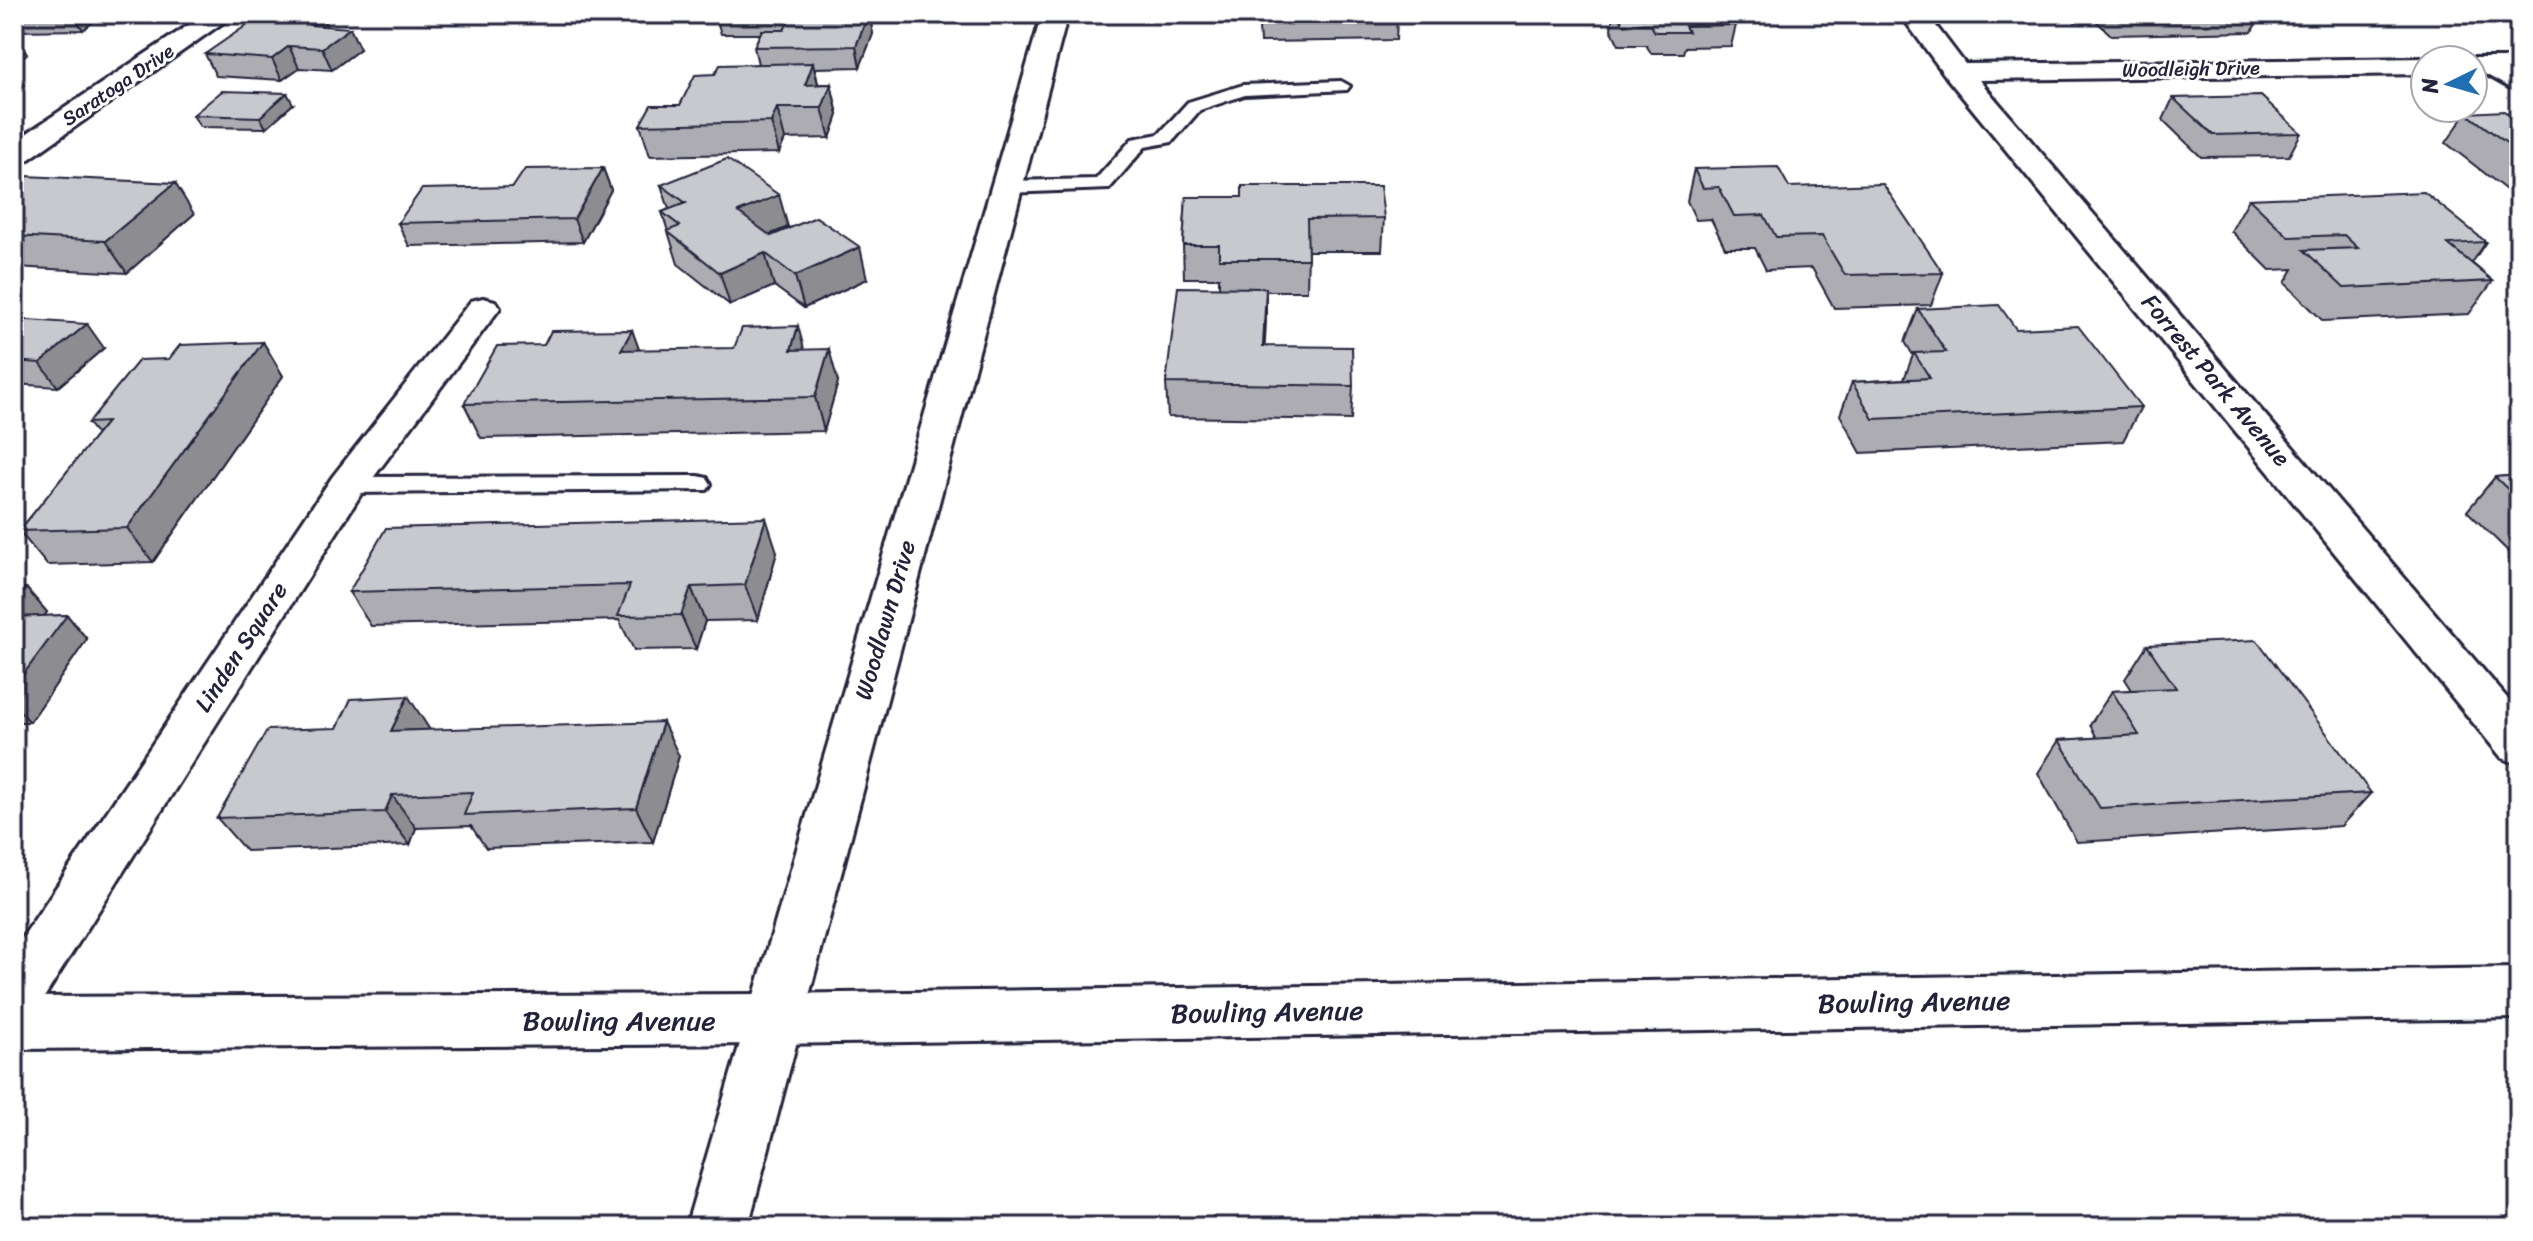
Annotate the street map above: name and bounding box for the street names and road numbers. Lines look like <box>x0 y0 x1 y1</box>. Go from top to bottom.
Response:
street label: Saratoga Drive <box>55 34 182 136</box>
street label: Woodleigh Drive <box>2122 50 2260 88</box>
street label: Forrest Park Avenue <box>2131 284 2302 477</box>
street label: Woodlawn Drive <box>842 535 928 705</box>
street label: Linden Square <box>183 573 299 721</box>
street label: Bowling Avenue <box>1817 976 2011 1028</box>
street label: Bowling Avenue <box>1170 986 1364 1038</box>
street label: Bowling Avenue <box>522 996 716 1045</box>

